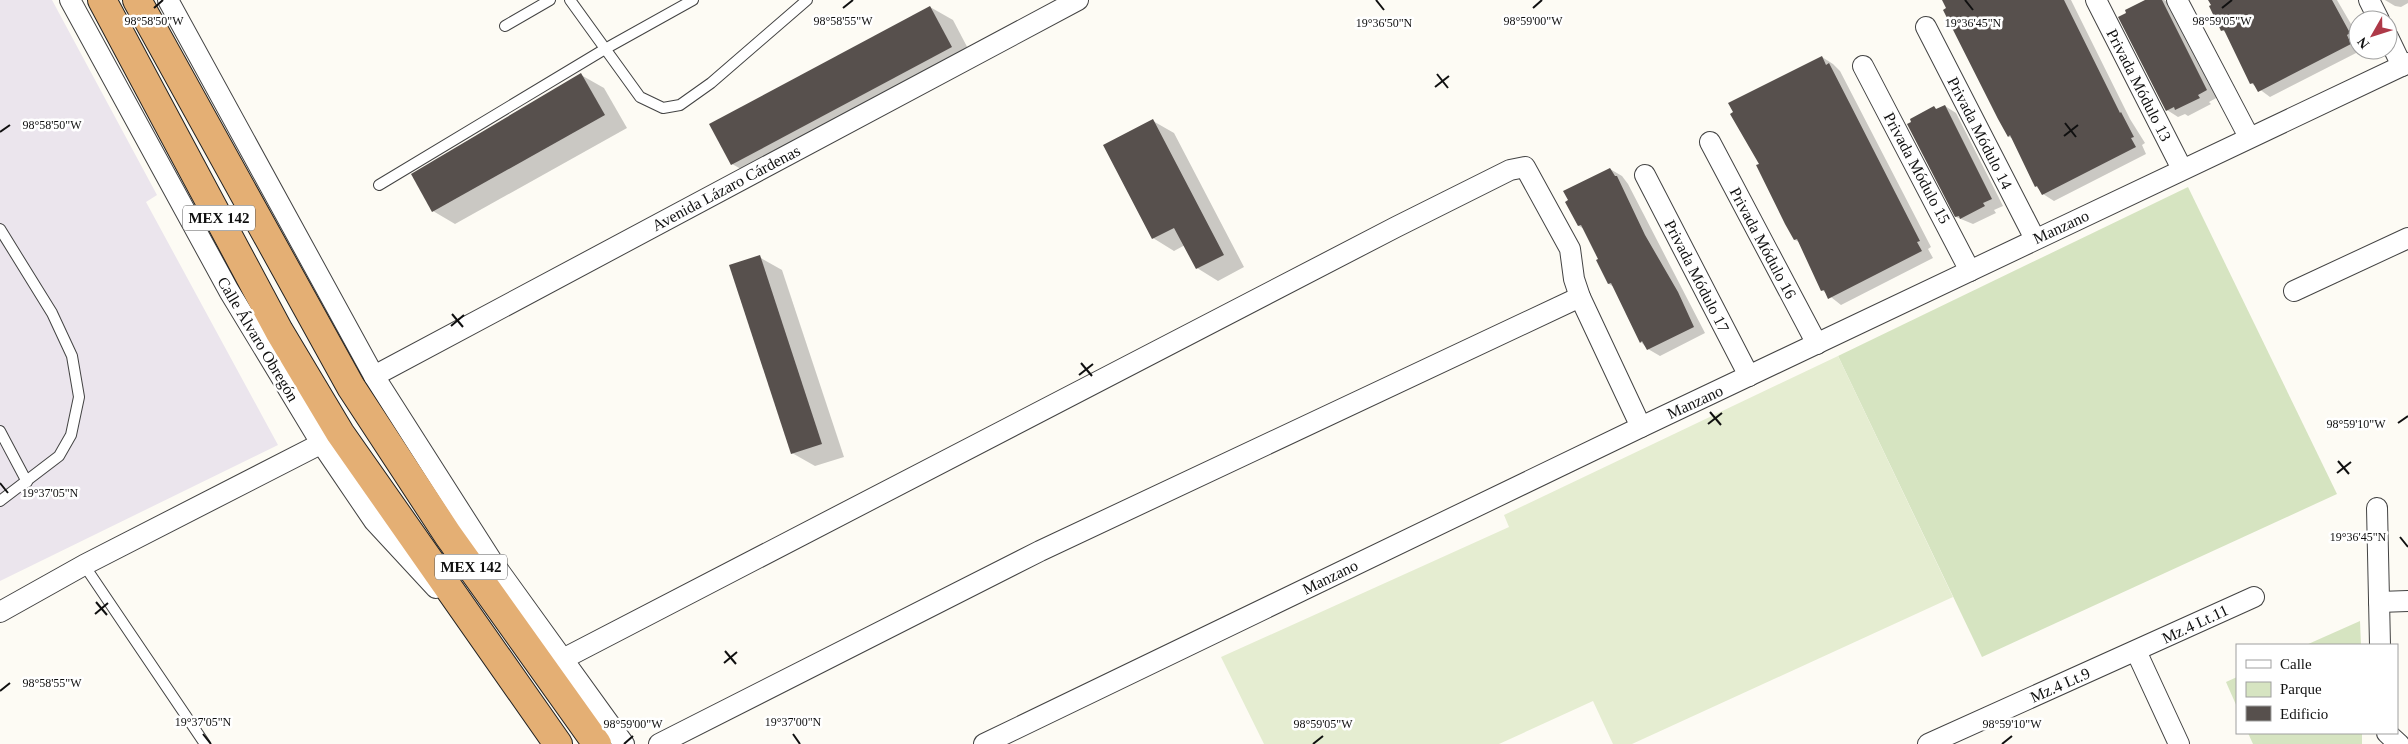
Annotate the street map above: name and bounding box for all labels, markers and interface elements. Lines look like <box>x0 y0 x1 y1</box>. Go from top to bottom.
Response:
north arrow <box>2348 10 2398 60</box>
text: 98°58'50"W <box>124 14 184 28</box>
text: 98°58'55"W <box>813 14 873 28</box>
text: 98°59'00"W <box>1503 14 1563 28</box>
text: 98°59'05"W <box>2192 14 2252 28</box>
text: 19°36'50"N <box>1356 16 1413 30</box>
text: 19°36'45"N <box>1945 16 2002 30</box>
street label: Privada Módulo 13 <box>2103 26 2175 144</box>
text: N <box>2354 34 2372 52</box>
street label: Privada Módulo 14 <box>1944 74 2016 192</box>
street label: Privada Módulo 15 <box>1880 109 1954 227</box>
text: 98°58'50"W <box>22 118 82 132</box>
street label: Avenida Lázaro Cárdenas <box>649 142 803 234</box>
street label: Privada Módulo 16 <box>1726 184 1800 302</box>
road number: MEX 142 <box>183 206 255 230</box>
street label: Manzano <box>2030 207 2092 247</box>
street label: Privada Módulo 17 <box>1661 217 1733 335</box>
street label: Calle Álvaro Obregón <box>213 273 303 405</box>
street label: Manzano <box>1664 382 1726 422</box>
text: 98°59'10"W <box>2326 417 2386 431</box>
text: 19°37'05"N <box>22 486 79 500</box>
text: 19°36'45"N <box>2330 530 2387 544</box>
road number: MEX 142 <box>435 554 507 580</box>
street label: Manzano <box>1300 556 1360 598</box>
street label: Mz.4 Lt.11 <box>2159 601 2231 647</box>
legend <box>2236 644 2398 734</box>
text: Calle <box>2280 656 2312 672</box>
street label: Mz.4 Lt.9 <box>2028 664 2092 706</box>
text: 98°58'55"W <box>22 676 82 690</box>
text: Parque <box>2280 681 2322 697</box>
text: Edificio <box>2280 706 2328 722</box>
text: 19°37'05"N <box>175 715 232 729</box>
text: 19°37'00"N <box>765 715 822 729</box>
text: 98°59'00"W <box>603 717 663 731</box>
text: 98°59'05"W <box>1293 717 1353 731</box>
text: 98°59'10"W <box>1982 717 2042 731</box>

